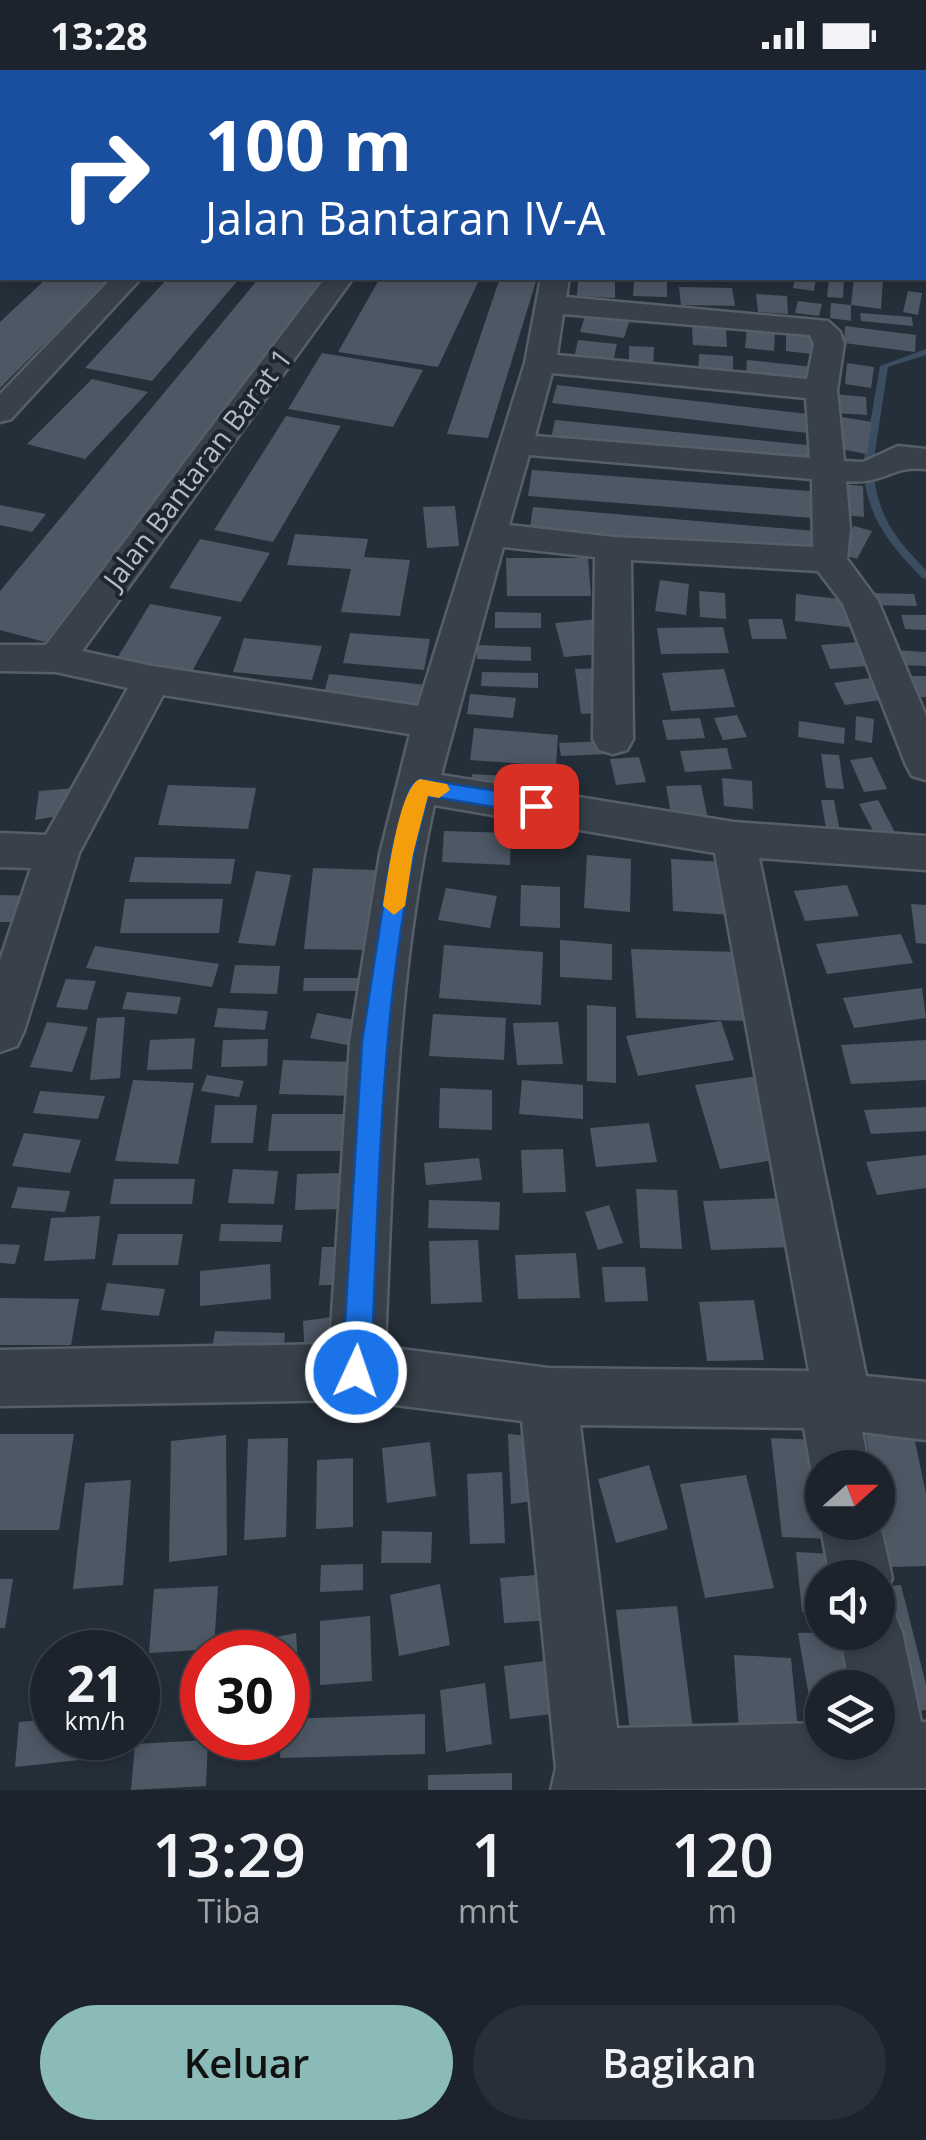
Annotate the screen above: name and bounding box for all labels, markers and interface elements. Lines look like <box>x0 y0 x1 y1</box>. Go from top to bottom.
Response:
text: 13:28 <box>50 9 148 61</box>
text: 100 m <box>205 96 412 192</box>
icon: right <box>40 110 170 240</box>
text: Jalan Bantaran IV-A <box>205 187 605 248</box>
street label: Jalan Bantaran Barat 1 <box>92 340 300 598</box>
pin <box>494 764 579 849</box>
icon: arrive <box>509 779 564 834</box>
position arrow <box>304 1320 408 1424</box>
north arrow <box>805 1450 895 1540</box>
map controls <box>805 1450 895 1760</box>
button: sound <box>805 1560 895 1650</box>
speed limit sign: 30 <box>180 1630 310 1760</box>
text: 21 <box>66 1649 124 1717</box>
button: layers <box>805 1670 895 1760</box>
text: km/h <box>65 1703 125 1737</box>
text: 13:29 <box>152 1813 306 1895</box>
text: 1 <box>471 1813 506 1895</box>
text: 120 <box>671 1813 774 1895</box>
text: Tiba <box>197 1889 261 1932</box>
text: mnt <box>458 1889 519 1932</box>
text: m <box>708 1889 737 1932</box>
button: Keluar <box>40 2005 453 2120</box>
button: Bagikan <box>473 2005 886 2120</box>

